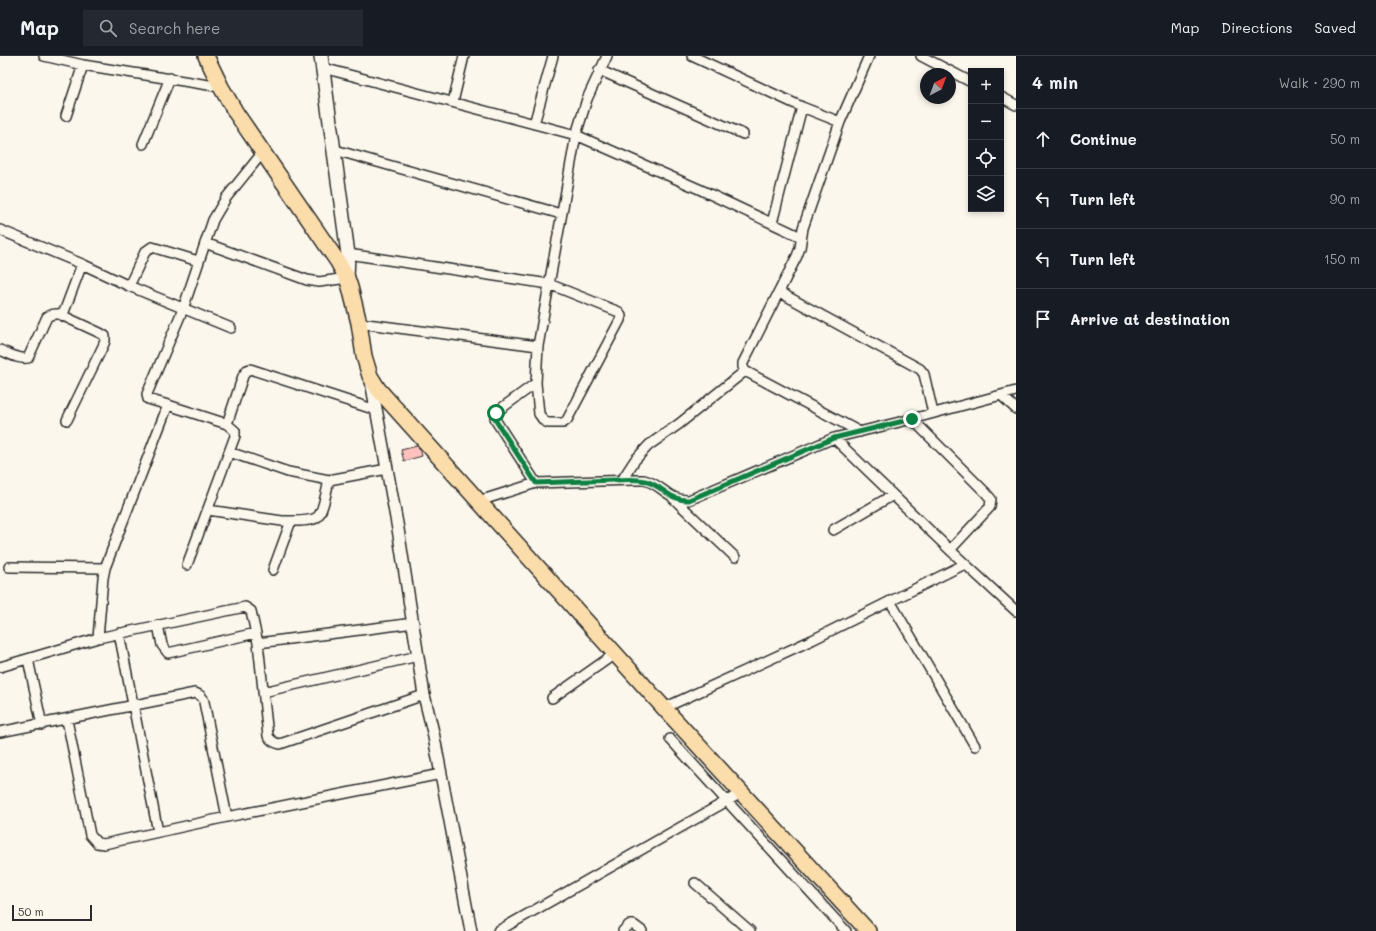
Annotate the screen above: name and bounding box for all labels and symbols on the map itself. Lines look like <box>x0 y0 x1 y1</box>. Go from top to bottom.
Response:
north arrow <box>920 68 956 104</box>
route start <box>487 404 505 422</box>
route end <box>903 410 921 428</box>
scale bar <box>12 903 92 922</box>

